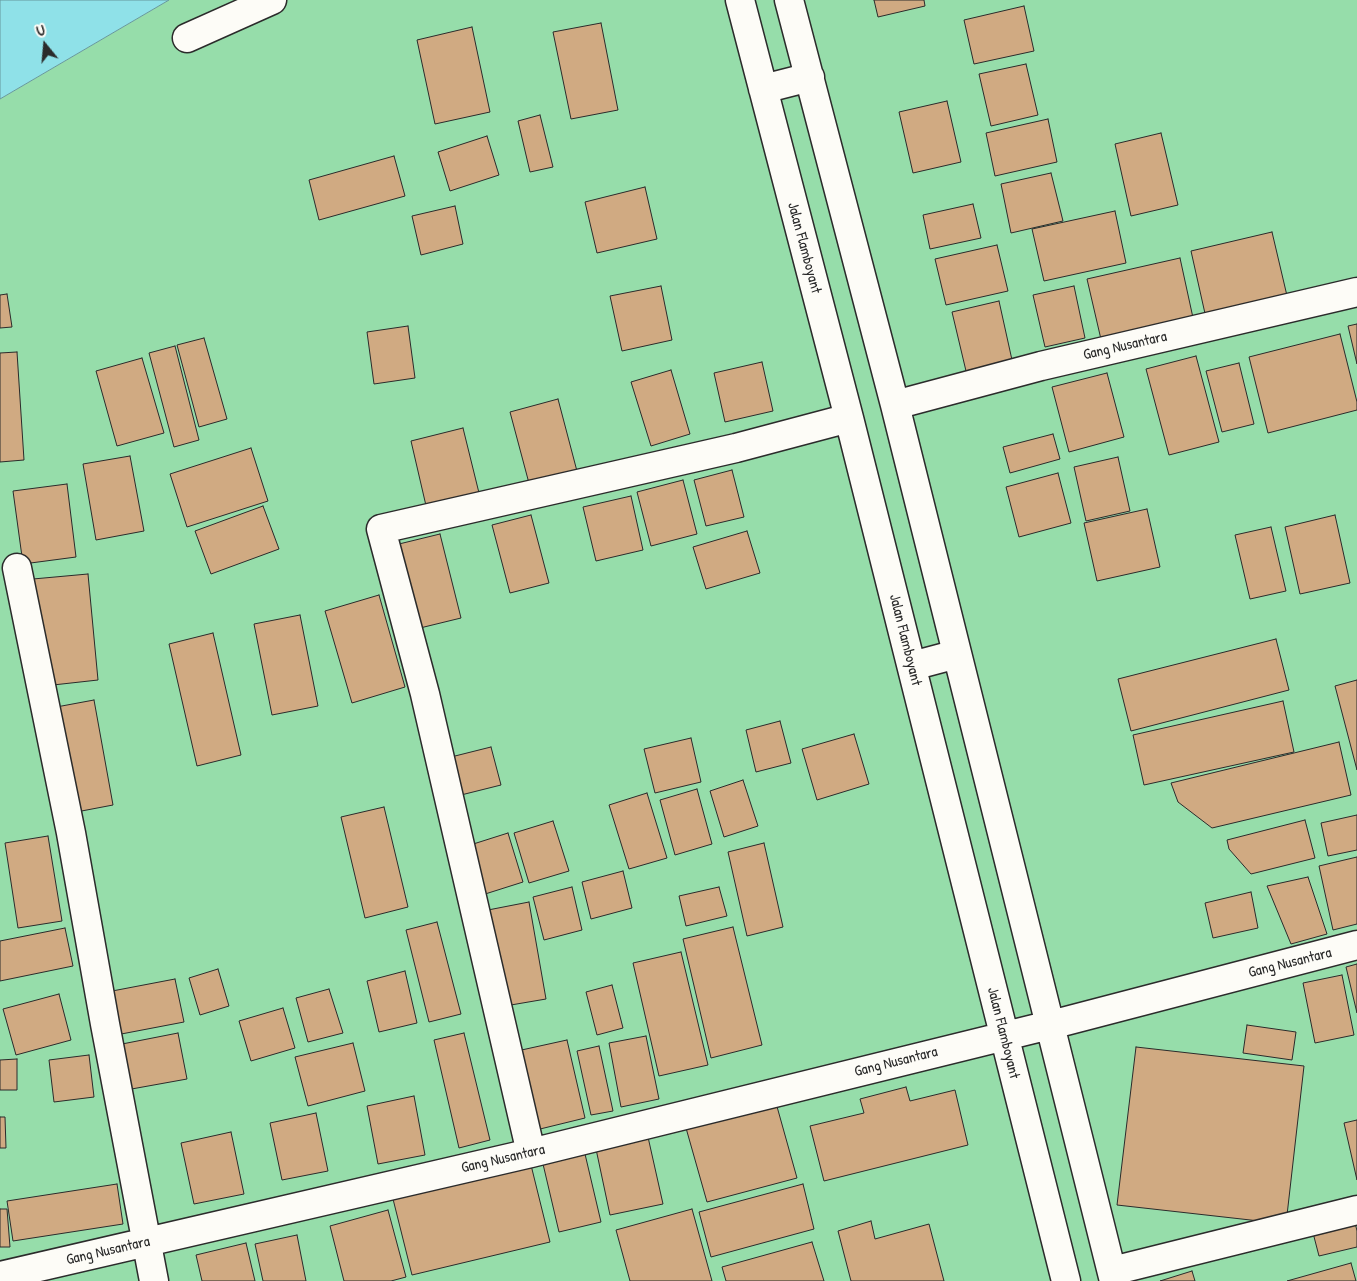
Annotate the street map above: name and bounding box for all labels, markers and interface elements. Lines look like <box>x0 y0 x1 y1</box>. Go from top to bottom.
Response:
north arrow <box>20 20 70 70</box>
text: U <box>34 20 47 40</box>
street label: Jalan Flamboyant <box>783 200 825 296</box>
street label: Gang Nusantara <box>1082 328 1168 364</box>
street label: Jalan Flamboyant <box>885 592 925 688</box>
street label: Gang Nusantara <box>1247 944 1333 982</box>
street label: Jalan Flamboyant <box>983 985 1023 1081</box>
street label: Gang Nusantara <box>853 1043 939 1081</box>
street label: Gang Nusantara <box>460 1141 546 1177</box>
street label: Gang Nusantara <box>65 1233 151 1269</box>

